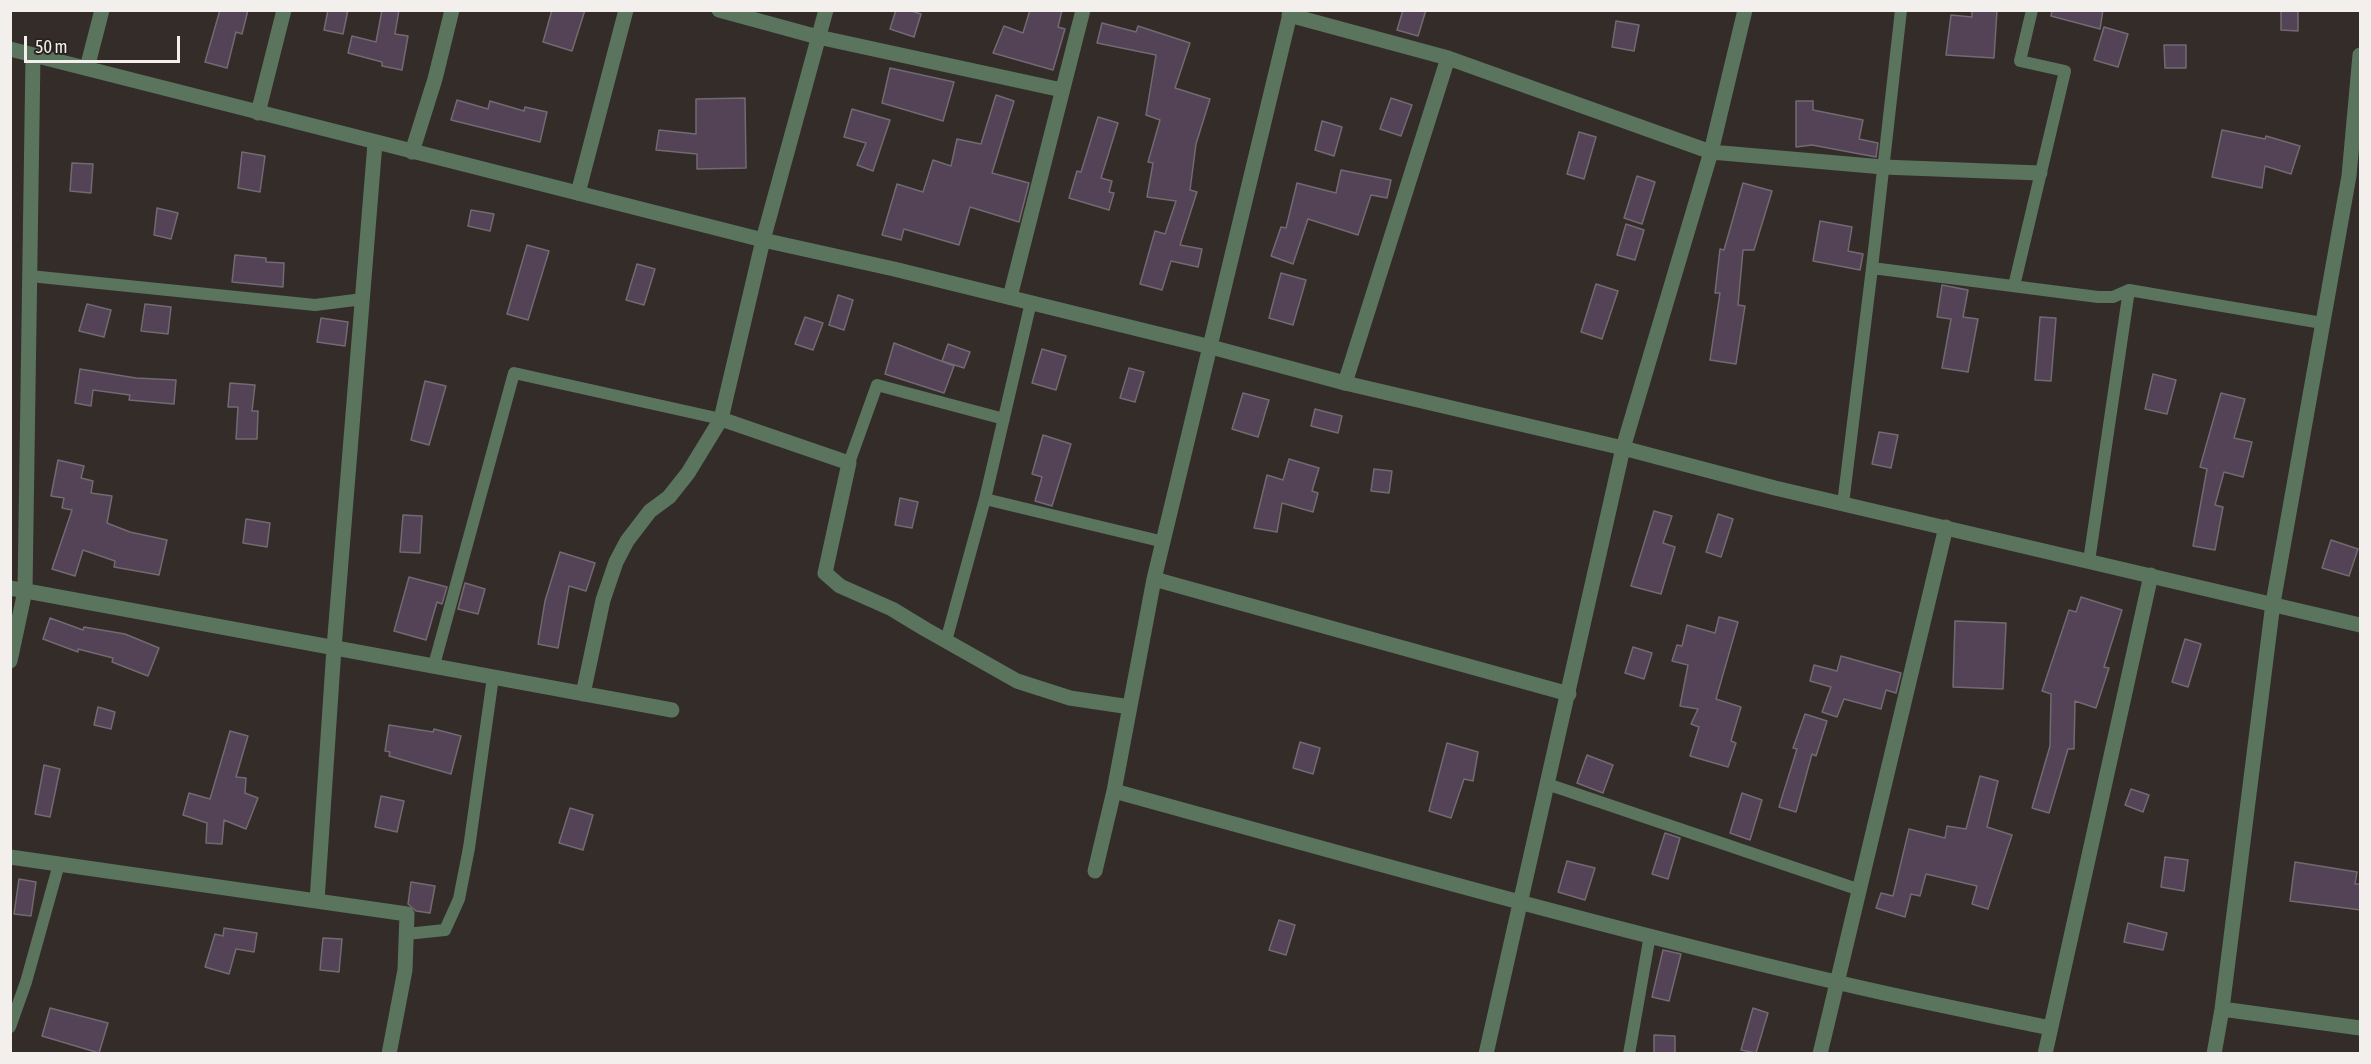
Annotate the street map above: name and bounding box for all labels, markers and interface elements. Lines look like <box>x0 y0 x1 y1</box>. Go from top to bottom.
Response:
scale bar <box>27 24 183 62</box>
text: 50 m <box>35 36 67 57</box>

